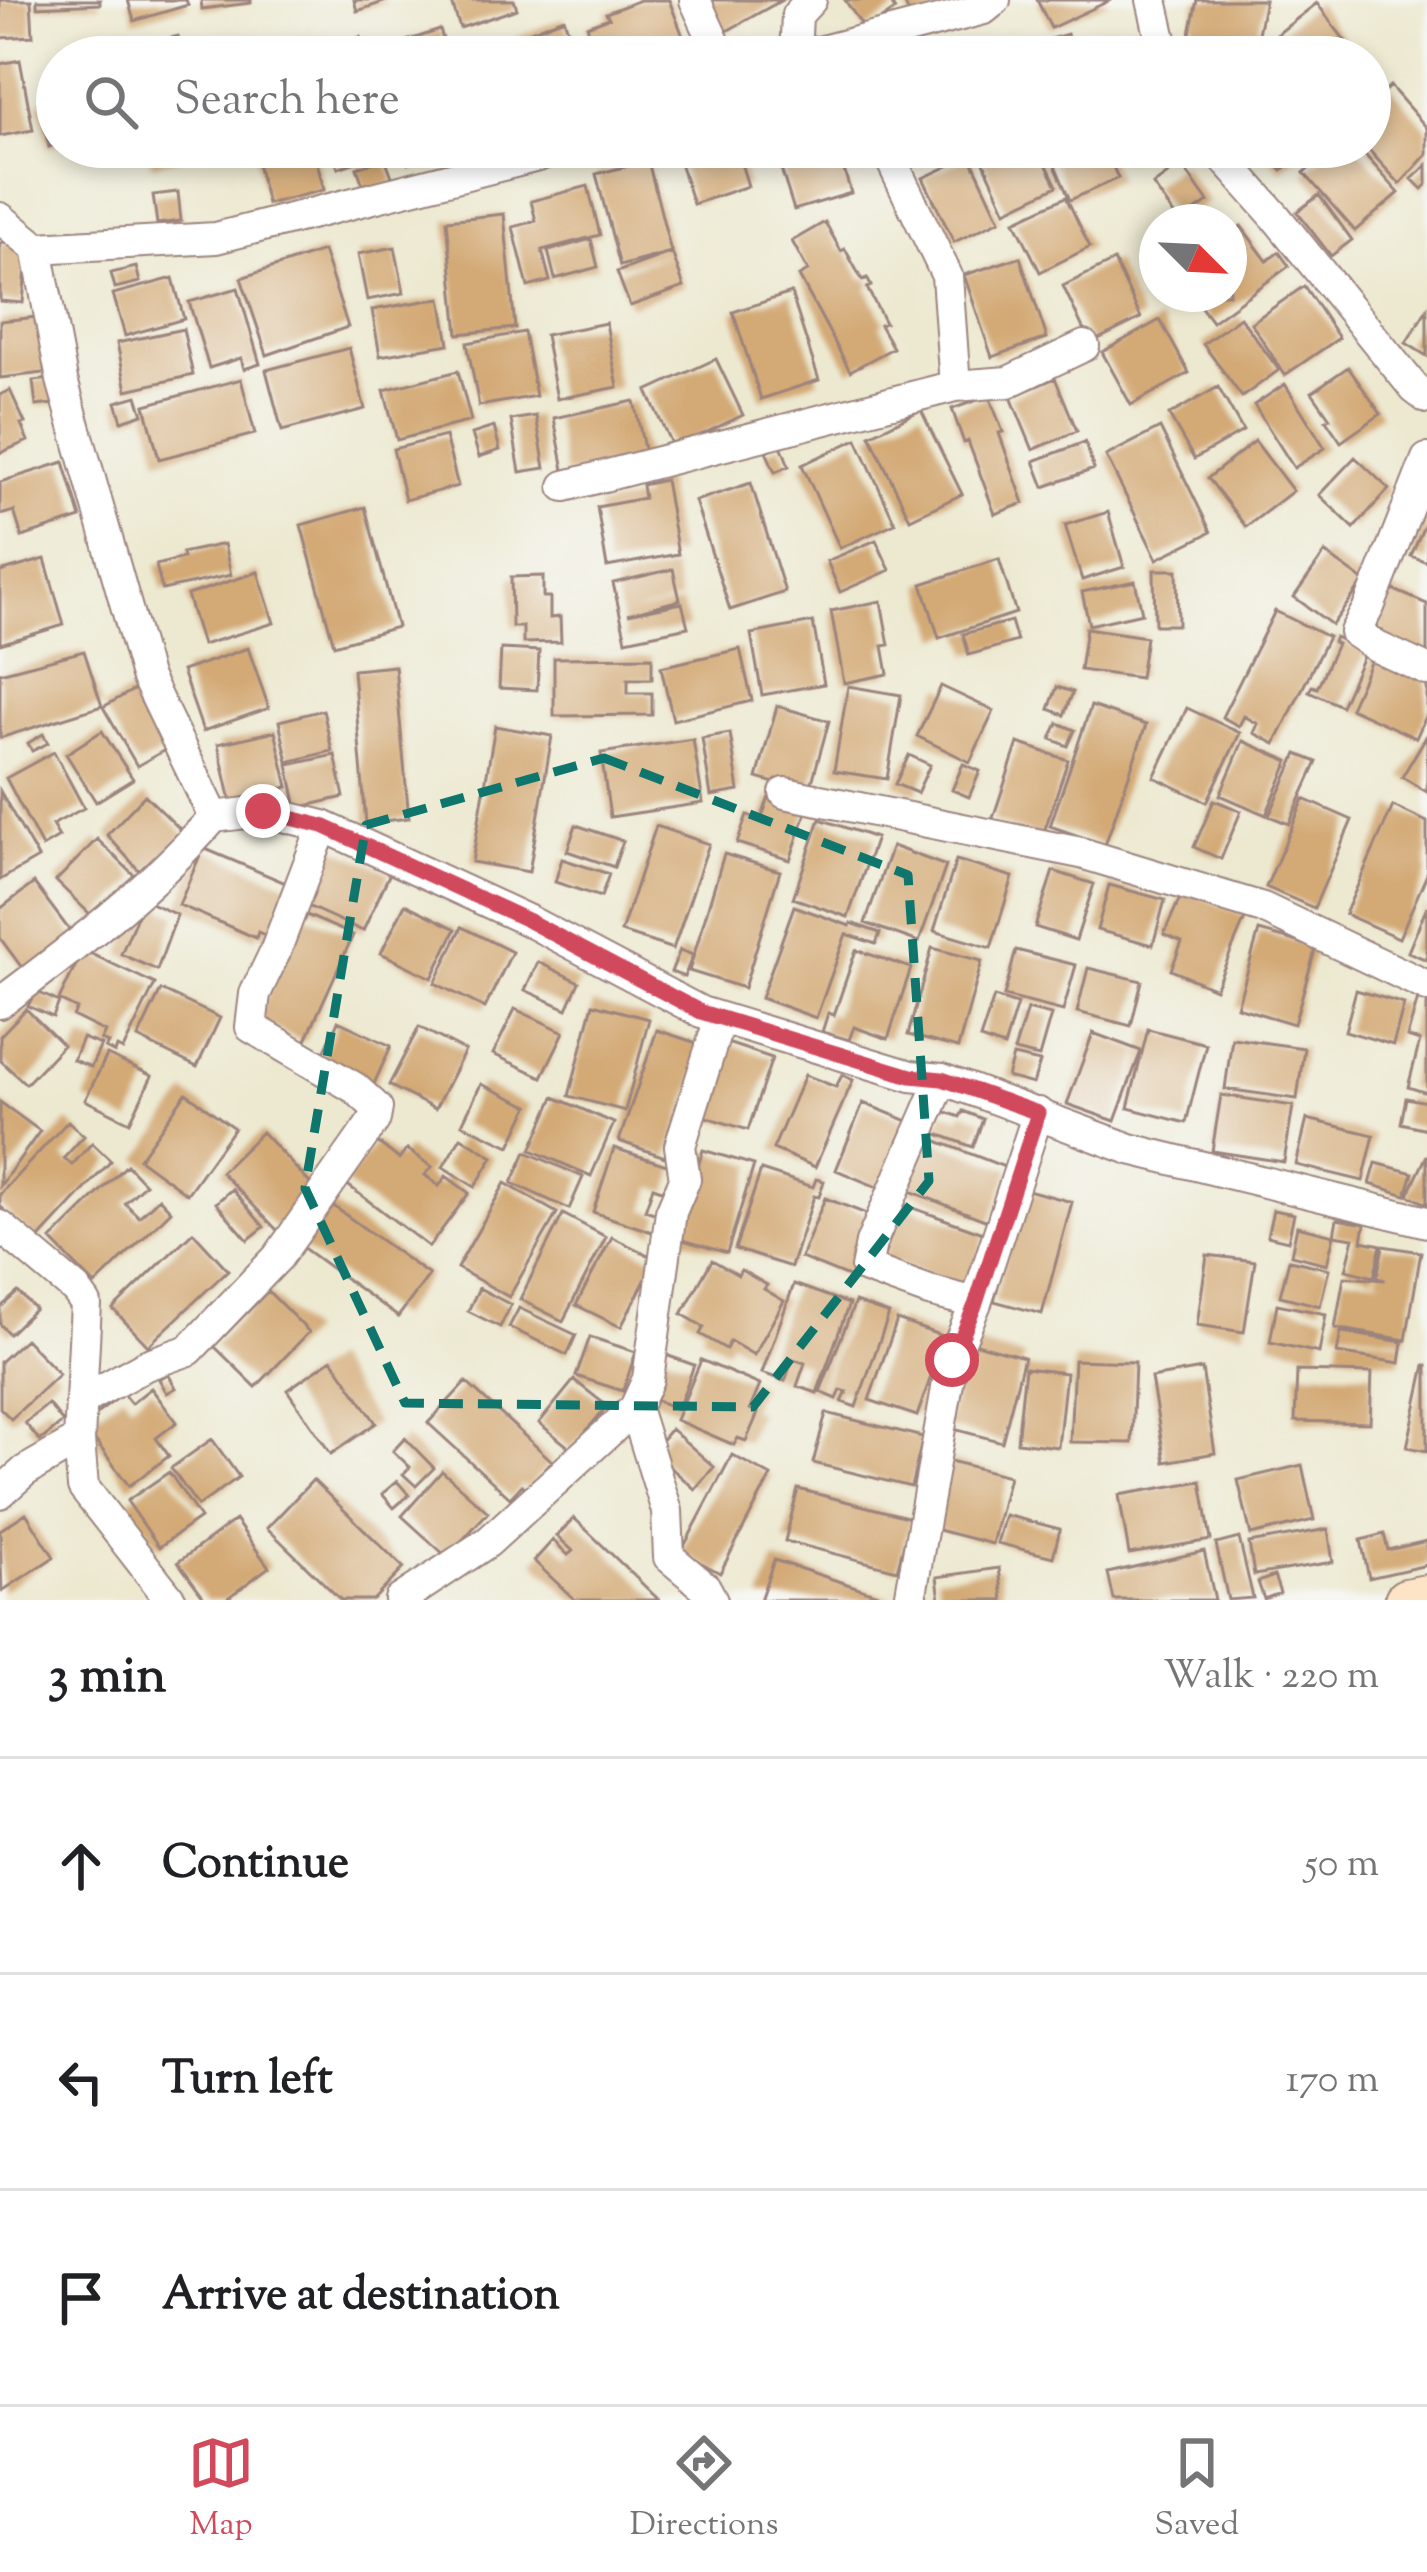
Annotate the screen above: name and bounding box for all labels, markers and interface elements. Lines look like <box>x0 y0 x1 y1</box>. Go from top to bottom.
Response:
search box <box>36 36 1391 168</box>
icon: search <box>78 69 144 135</box>
text: Search here <box>174 70 400 135</box>
north arrow <box>1139 204 1247 312</box>
route end <box>236 784 290 838</box>
route start <box>925 1333 979 1387</box>
text: 3 min <box>48 1642 166 1715</box>
text: Walk · 220 m <box>1163 1650 1379 1706</box>
icon: ahead <box>48 1833 114 1899</box>
text: Continue <box>162 1833 349 1898</box>
text: 50 m <box>1304 1838 1379 1894</box>
icon: left <box>48 2049 114 2115</box>
text: Turn left <box>162 2049 333 2114</box>
text: 170 m <box>1286 2054 1379 2110</box>
icon: arrive <box>48 2265 114 2331</box>
text: Arrive at destination <box>162 2265 560 2330</box>
tab: Map <box>188 2430 254 2550</box>
tab: Directions <box>630 2430 779 2550</box>
tab: Saved <box>1154 2430 1239 2550</box>

